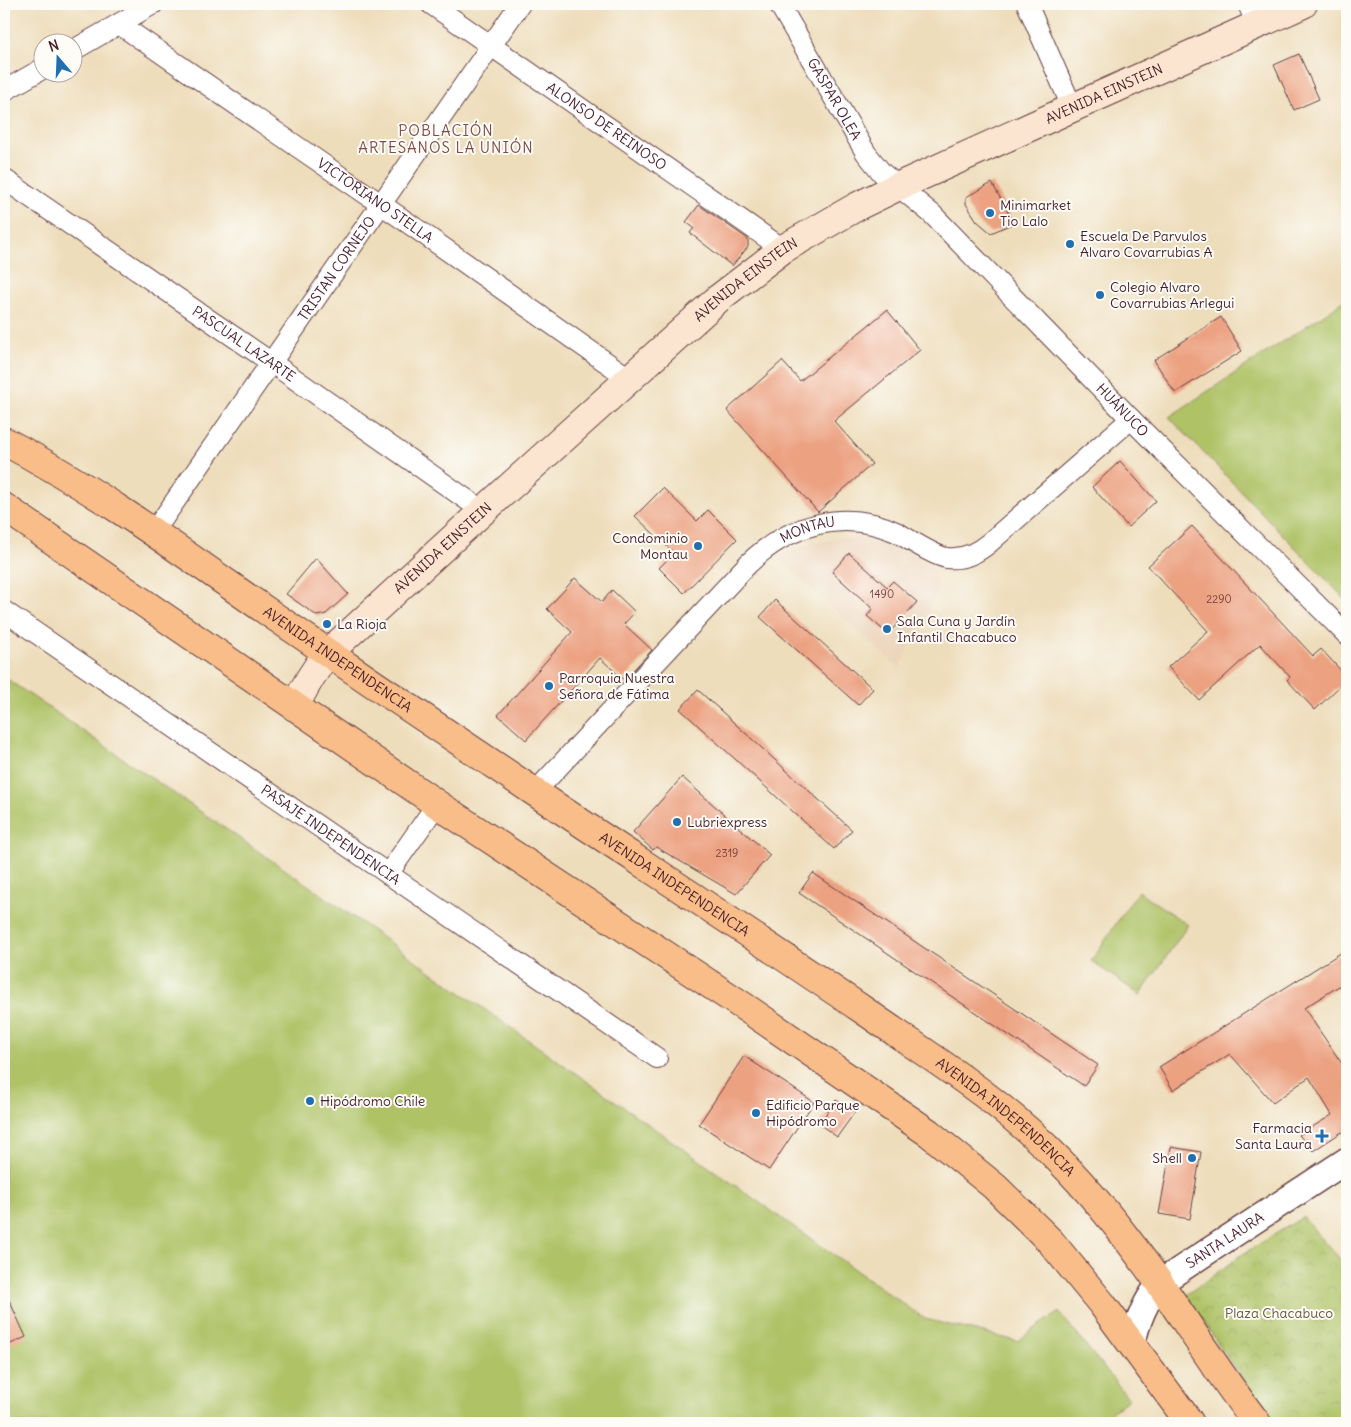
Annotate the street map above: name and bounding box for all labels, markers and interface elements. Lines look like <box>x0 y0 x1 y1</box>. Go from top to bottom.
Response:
north arrow <box>32 32 82 82</box>
text: N <box>46 36 61 56</box>
street label: GASPAR OLEA <box>804 55 865 143</box>
street label: AVENIDA EINSTEIN <box>1042 59 1165 128</box>
street label: ALONSO DE REINOSO <box>543 78 670 174</box>
district label: POBLACIÓN ARTESANOS LA UNIÓN <box>358 120 534 157</box>
street label: VICTORIANO STELLA <box>314 154 437 247</box>
place label: Minimarket Tio Lalo <box>1000 196 1071 230</box>
marker: Minimarket Tio Lalo <box>984 207 996 219</box>
street label: TRISTAN CORNEJO <box>294 212 379 324</box>
place label: Escuela De Parvulos Alvaro Covarrubias A <box>1080 227 1212 261</box>
street label: AVENIDA EINSTEIN <box>690 234 801 325</box>
marker: Escuela De Parvulos Alvaro Covarrubias A <box>1064 238 1076 250</box>
place label: Colegio Alvaro Covarrubias Arlegui <box>1110 278 1234 312</box>
marker: Colegio Alvaro Covarrubias Arlegui <box>1094 289 1106 301</box>
street label: PASCUAL LAZARTE <box>189 302 299 386</box>
street label: HUÁNUCO <box>1092 379 1153 441</box>
street label: AVENIDA EINSTEIN <box>390 498 496 597</box>
street label: MONTAU <box>777 512 836 547</box>
place label: Condominio Montau <box>612 529 688 563</box>
marker: Condominio Montau <box>692 540 704 552</box>
house number: 1490 <box>870 587 894 601</box>
house number: 2290 <box>1206 592 1232 606</box>
street label: AVENIDA INDEPENDENCIA <box>260 602 416 716</box>
place label: Sala Cuna y Jardín Infantil Chacabuco <box>897 612 1017 646</box>
place label: La Rioja <box>337 615 387 633</box>
marker: La Rioja <box>321 618 333 630</box>
marker: Sala Cuna y Jardín Infantil Chacabuco <box>881 623 893 635</box>
place label: Parroquia Nuestra Señora de Fátima <box>559 669 675 703</box>
marker: Parroquia Nuestra Señora de Fátima <box>543 680 555 692</box>
street label: PASAJE INDEPENDENCIA <box>258 781 404 889</box>
place label: Lubriexpress <box>687 813 767 831</box>
marker: Lubriexpress <box>671 816 683 828</box>
street label: AVENIDA INDEPENDENCIA <box>596 828 753 940</box>
house number: 2319 <box>716 846 738 860</box>
street label: AVENIDA INDEPENDENCIA <box>932 1054 1079 1180</box>
place label: Hipódromo Chile <box>320 1092 425 1110</box>
marker: Hipódromo Chile <box>304 1095 316 1107</box>
place label: Edificio Parque Hipódromo <box>766 1096 860 1130</box>
marker: Edificio Parque Hipódromo <box>750 1107 762 1119</box>
place label: Farmacia Santa Laura <box>1235 1119 1312 1153</box>
marker: Farmacia Santa Laura <box>1316 1130 1328 1142</box>
place label: Shell <box>1152 1149 1182 1167</box>
marker: Shell <box>1186 1152 1198 1164</box>
street label: SANTA LAURA <box>1182 1208 1267 1272</box>
park label: Plaza Chacabuco <box>1225 1304 1333 1322</box>

